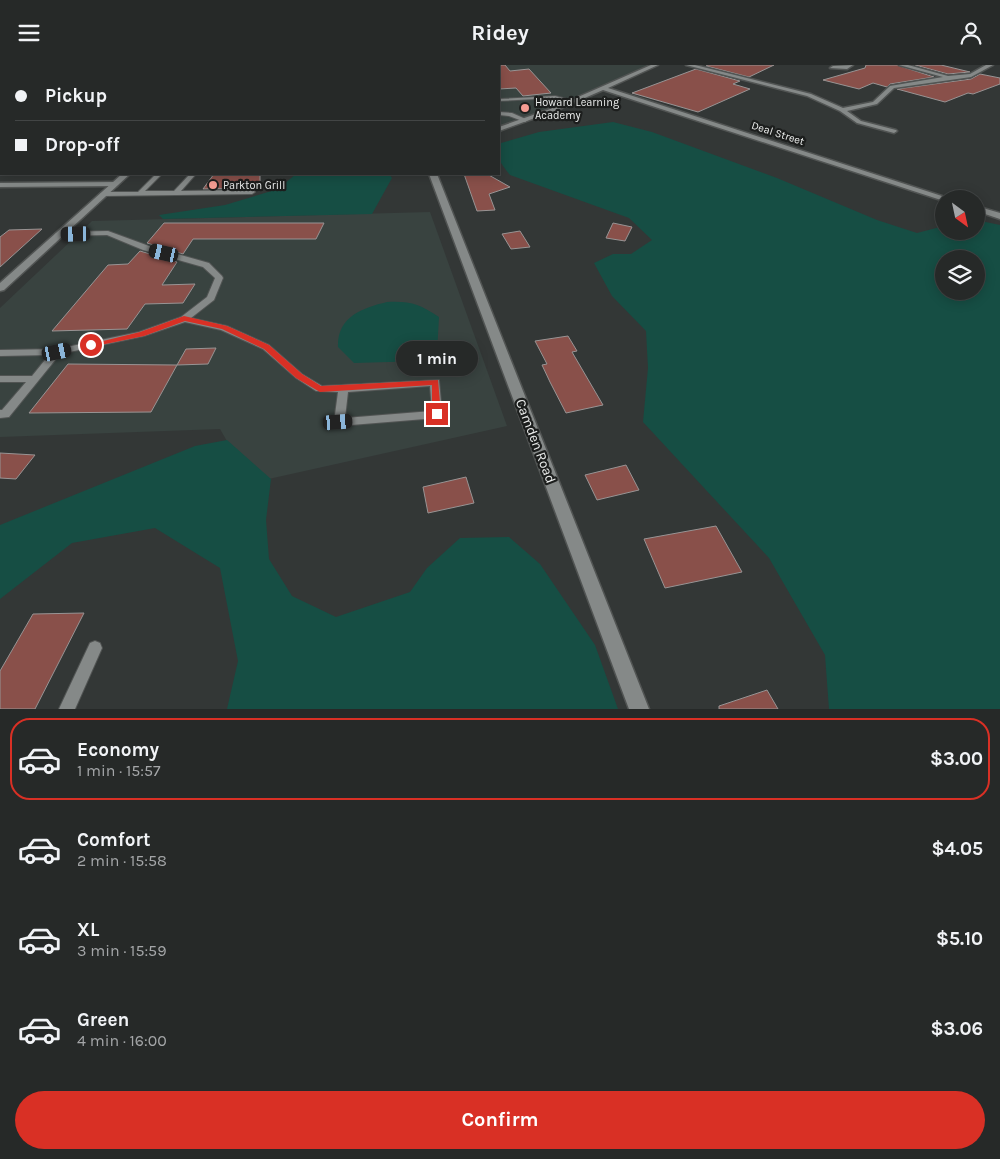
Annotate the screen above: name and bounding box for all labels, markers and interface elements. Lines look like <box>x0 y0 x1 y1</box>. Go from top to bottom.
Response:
icon: menu <box>15 19 43 47</box>
icon: person <box>957 19 985 47</box>
text: Ridey <box>471 20 529 46</box>
text: Pickup <box>45 85 107 107</box>
place label: Howard Learning Academy <box>535 96 620 122</box>
marker: Howard Learning Academy <box>519 102 531 114</box>
street label: Deal Street <box>750 119 806 148</box>
text: Drop-off <box>45 134 120 156</box>
marker: Parkton Grill <box>207 179 219 191</box>
place label: Parkton Grill <box>223 179 285 192</box>
north arrow <box>935 190 985 240</box>
map controls <box>935 190 985 300</box>
car <box>60 226 91 242</box>
car <box>147 242 180 264</box>
button: layers <box>935 250 985 300</box>
route start <box>80 334 102 356</box>
callout: 1 min <box>396 341 478 377</box>
car <box>40 342 73 362</box>
text: 1 min <box>417 349 457 368</box>
street label: Camden Road <box>512 397 559 486</box>
route end <box>426 403 448 425</box>
car <box>322 413 353 431</box>
icon: car <box>17 737 62 782</box>
text: Economy <box>77 739 159 761</box>
text: $3.00 <box>930 748 983 770</box>
text: 1 min · 15:57 <box>77 761 161 780</box>
icon: car <box>17 827 62 872</box>
text: Comfort <box>77 829 151 851</box>
text: $4.05 <box>931 838 983 860</box>
text: 2 min · 15:58 <box>77 851 167 870</box>
icon: car <box>17 917 62 962</box>
text: XL <box>77 919 99 941</box>
text: $5.10 <box>936 928 983 950</box>
text: 3 min · 15:59 <box>77 941 166 960</box>
icon: car <box>17 1007 62 1052</box>
text: Green <box>77 1009 129 1031</box>
text: $3.06 <box>930 1018 983 1040</box>
text: 4 min · 16:00 <box>77 1031 167 1050</box>
button: Confirm <box>15 1091 985 1149</box>

